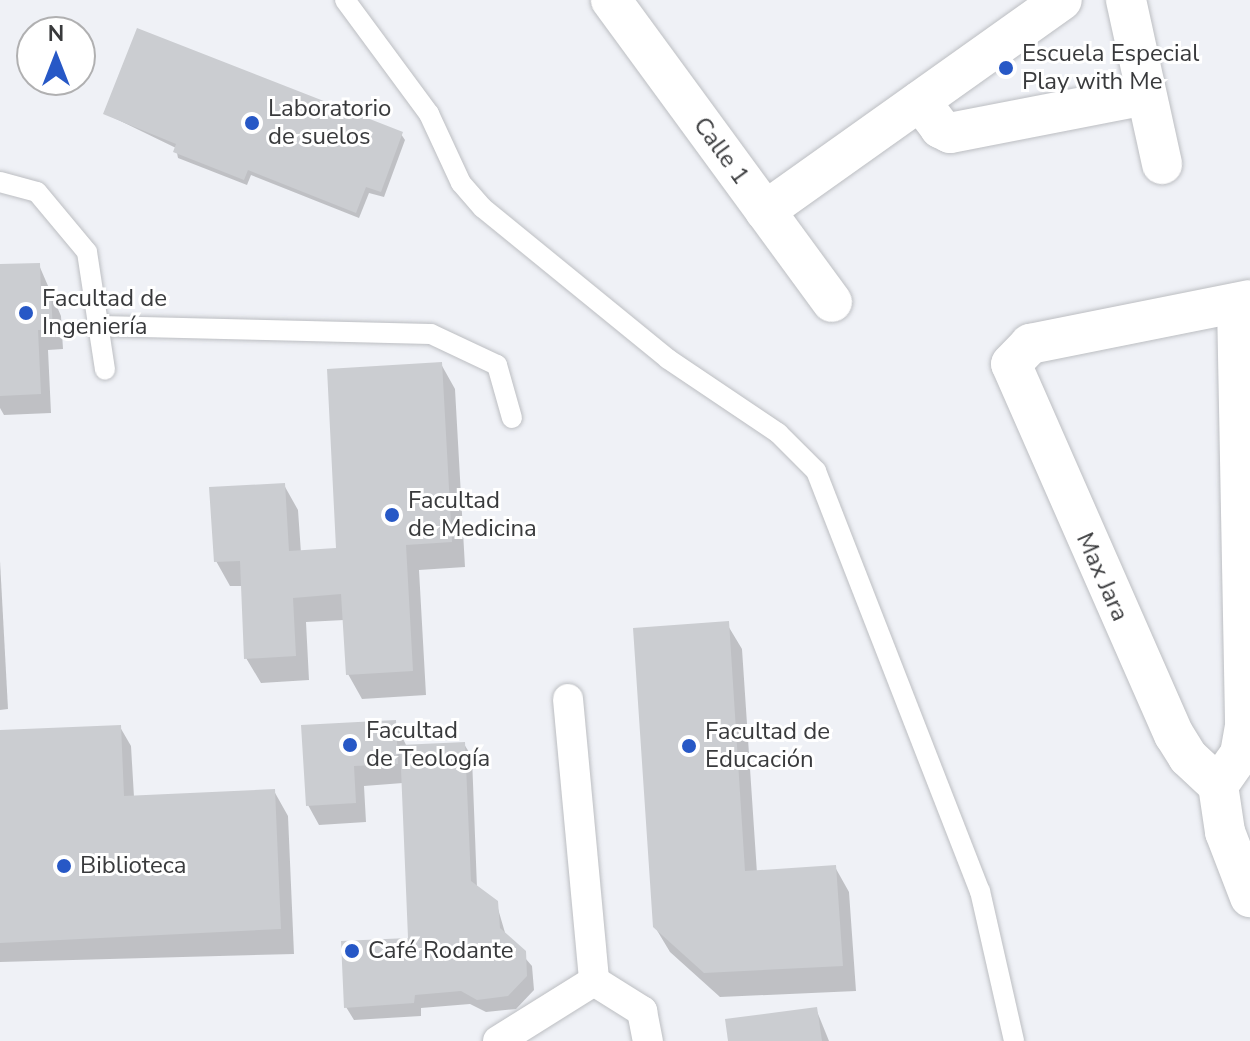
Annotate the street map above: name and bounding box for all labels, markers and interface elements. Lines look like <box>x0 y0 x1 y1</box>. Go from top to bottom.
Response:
north arrow <box>16 16 96 96</box>
text: N <box>48 19 64 49</box>
place label: Escuela Especial Play with Me <box>1022 40 1199 96</box>
marker: Escuela Especial Play with Me <box>997 59 1015 77</box>
place label: Laboratorio de suelos <box>268 95 391 151</box>
street label: Calle 1 <box>687 112 755 190</box>
marker: Laboratorio de suelos <box>243 114 261 132</box>
place label: Facultad de Ingeniería <box>42 285 167 341</box>
marker: Facultad de Ingeniería <box>17 304 35 322</box>
place label: Facultad de Medicina <box>408 487 537 543</box>
marker: Facultad de Medicina <box>383 506 401 524</box>
street label: Max Jara <box>1070 528 1134 626</box>
place label: Facultad de Teología <box>366 717 490 773</box>
place label: Facultad de Educación <box>705 718 830 774</box>
marker: Facultad de Teología <box>341 736 359 754</box>
marker: Facultad de Educación <box>680 737 698 755</box>
place label: Biblioteca <box>80 852 186 880</box>
marker: Biblioteca <box>55 857 73 875</box>
place label: Café Rodante <box>368 937 514 965</box>
marker: Café Rodante <box>343 942 361 960</box>

